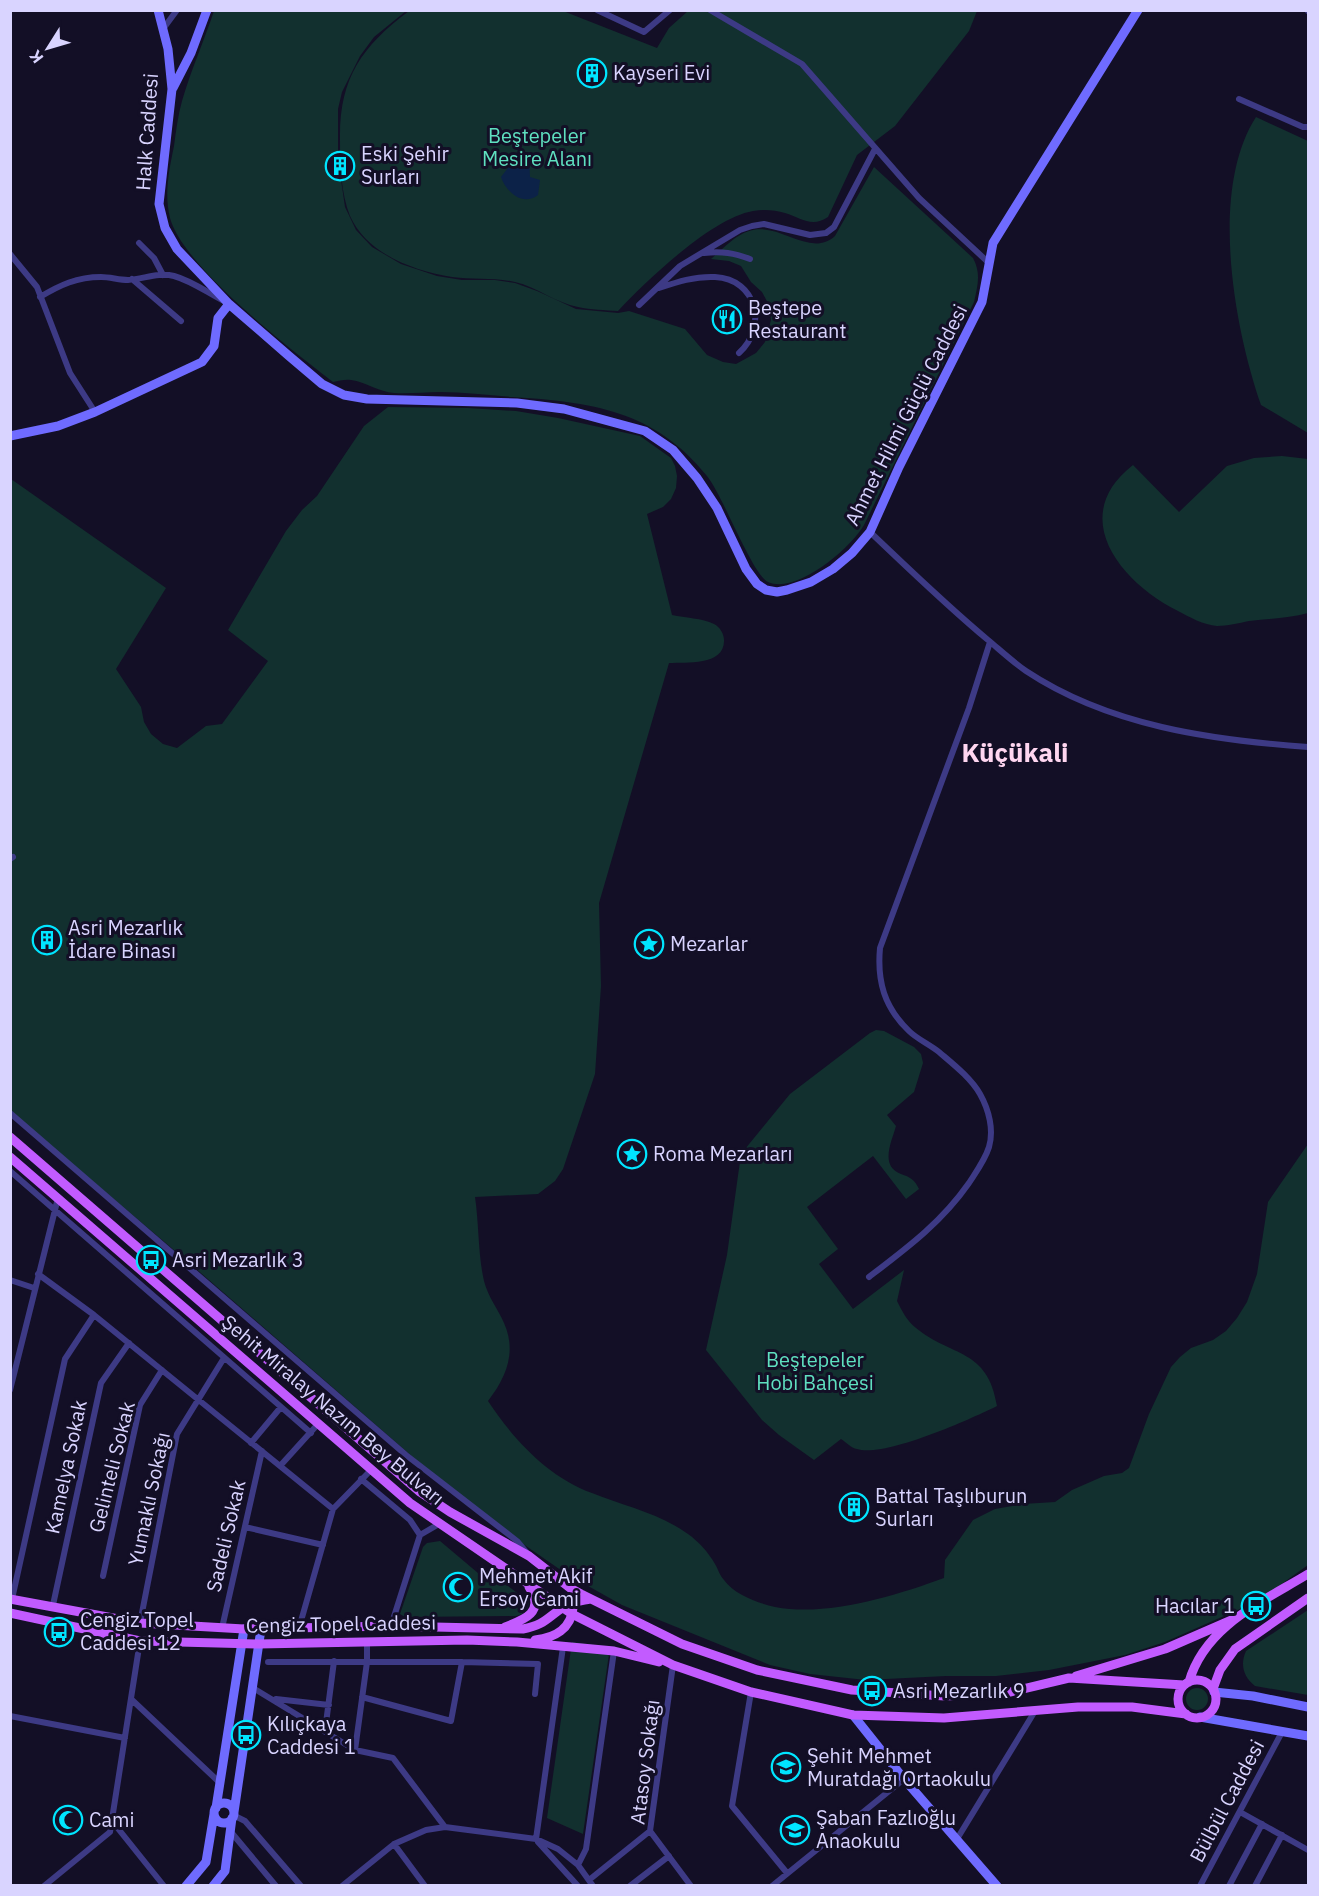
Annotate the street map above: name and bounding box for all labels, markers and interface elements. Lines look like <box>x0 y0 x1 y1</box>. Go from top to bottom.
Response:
north arrow <box>18 18 78 78</box>
text: K <box>25 47 47 67</box>
building icon: Kayseri Evi <box>576 57 608 89</box>
place label: Kayseri Evi <box>613 59 710 86</box>
street label: Halk Caddesi <box>129 72 164 192</box>
park label: Beştepeler Mesire Alanı <box>482 122 592 172</box>
place label: Eski Şehir Surları <box>361 140 449 190</box>
building icon: Eski Şehir Surları <box>324 150 356 182</box>
place label: Beştepe Restaurant <box>748 294 846 344</box>
street label: Ahmet Hilmi Güçlü Caddesi <box>838 300 973 530</box>
restaurant icon: Beştepe Restaurant <box>711 303 743 335</box>
district label: Küçükali <box>961 735 1069 769</box>
place label: Asri Mezarlık İdare Binası <box>68 914 183 964</box>
building icon: Asri Mezarlık İdare Binası <box>31 924 63 956</box>
place icon: Mezarlar <box>633 928 665 960</box>
place label: Mezarlar <box>670 930 748 957</box>
place icon: Roma Mezarları <box>616 1138 648 1170</box>
place label: Roma Mezarları <box>653 1140 792 1167</box>
bus stop icon: Asri Mezarlık 3 <box>135 1244 167 1276</box>
place label: Asri Mezarlık 3 <box>172 1246 304 1273</box>
street label: Şehit Miralay Nazım Bey Bulvarı <box>216 1308 450 1511</box>
park label: Beştepeler Hobi Bahçesi <box>756 1346 874 1396</box>
street label: Kamelya Sokak <box>38 1397 93 1536</box>
street label: Gelinteli Sokak <box>82 1398 141 1535</box>
street label: Yumaklı Sokağı <box>121 1430 176 1568</box>
street label: Sadeli Sokak <box>199 1477 252 1595</box>
place label: Battal Taşlıburun Surları <box>875 1482 1027 1532</box>
building icon: Battal Taşlıburun Surları <box>838 1491 870 1523</box>
place label: Mehmet Akif Ersoy Cami <box>479 1562 593 1612</box>
mosque icon: Mehmet Akif Ersoy Cami <box>442 1571 474 1603</box>
bus stop icon: Hacılar 1 <box>1240 1590 1272 1622</box>
place label: Hacılar 1 <box>1155 1592 1235 1619</box>
place label: Cengiz Topel Caddesi 12 <box>80 1606 194 1656</box>
street label: Cengiz Topel Caddesi <box>246 1608 436 1639</box>
bus stop icon: Cengiz Topel Caddesi 12 <box>43 1616 75 1648</box>
bus stop icon: Asri Mezarlık 9 <box>856 1675 888 1707</box>
place label: Asri Mezarlık 9 <box>893 1677 1025 1704</box>
street label: Atasoy Sokağı <box>623 1698 666 1826</box>
place label: Kılıçkaya Caddesi 1 <box>267 1710 356 1760</box>
bus stop icon: Kılıçkaya Caddesi 1 <box>230 1719 262 1751</box>
street label: Bülbül Caddesi <box>1183 1735 1270 1867</box>
place label: Şehit Mehmet Muratdağı Ortaokulu <box>807 1742 991 1792</box>
school or university icon: Şehit Mehmet Muratdağı Ortaokulu <box>770 1751 802 1783</box>
mosque icon: Cami <box>52 1804 84 1836</box>
place label: Şaban Fazlıoğlu Anaokulu <box>816 1804 956 1854</box>
place label: Cami <box>89 1806 135 1833</box>
school or university icon: Şaban Fazlıoğlu Anaokulu <box>779 1814 811 1846</box>

